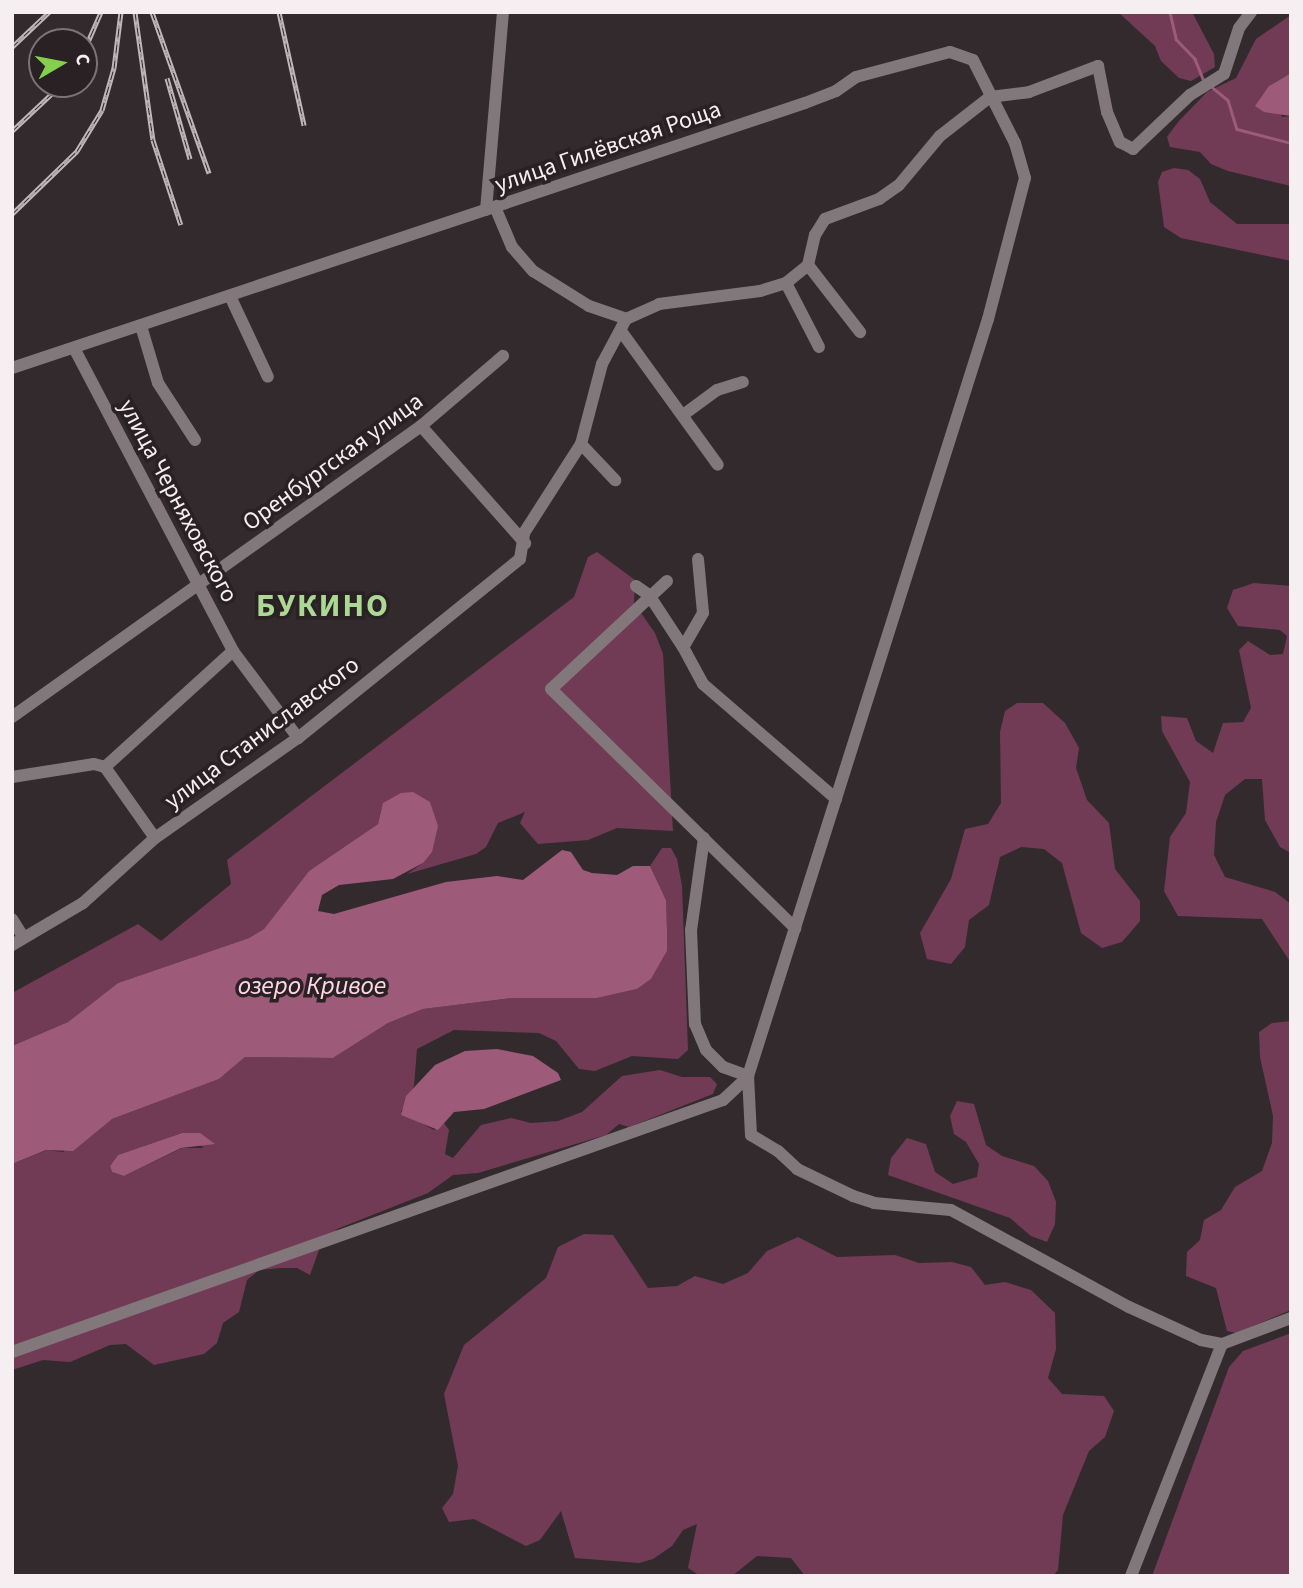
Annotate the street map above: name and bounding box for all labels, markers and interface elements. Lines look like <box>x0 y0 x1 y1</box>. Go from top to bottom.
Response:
north arrow <box>28 28 98 98</box>
text: С <box>68 52 96 67</box>
street label: улица Гилёвская Роща <box>491 95 725 199</box>
street label: Оренбургская улица <box>237 387 429 537</box>
street label: улица Черняховского <box>112 395 244 607</box>
district label: БУКИНО <box>257 587 389 625</box>
street label: улица Станиславского <box>159 650 365 816</box>
water label: озеро Кривое <box>238 970 386 1002</box>

